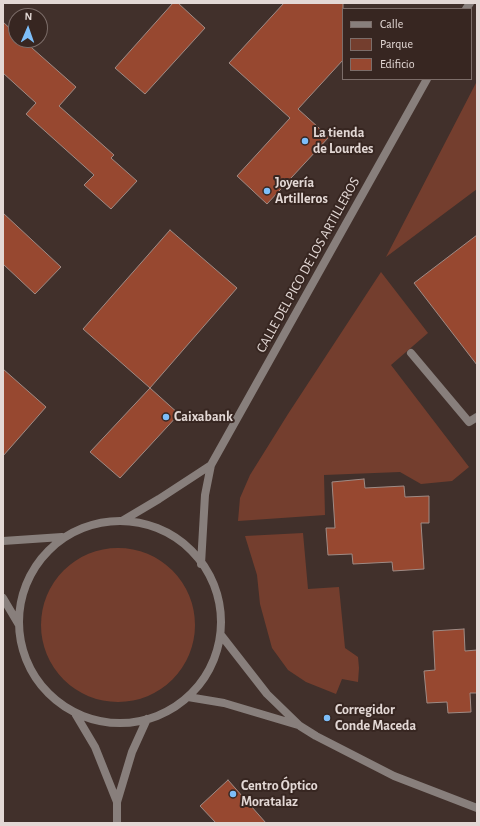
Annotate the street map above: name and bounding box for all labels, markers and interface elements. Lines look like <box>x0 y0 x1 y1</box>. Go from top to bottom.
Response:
north arrow <box>8 8 48 48</box>
legend <box>342 8 472 80</box>
text: N <box>24 11 32 22</box>
text: Calle <box>380 18 403 30</box>
text: Parque <box>380 38 413 50</box>
text: Edificio <box>380 58 415 70</box>
place label: La tienda de Lourdes <box>313 125 373 158</box>
marker: La tienda de Lourdes <box>300 136 310 146</box>
street label: CALLE DEL PICO DE LOS ARTILLEROS <box>253 174 363 356</box>
place label: Joyería Artilleros <box>275 175 328 208</box>
marker: Joyería Artilleros <box>262 186 272 196</box>
place label: Caixabank <box>174 409 233 425</box>
marker: Caixabank <box>161 412 171 422</box>
place label: Corregidor Conde Maceda <box>335 702 416 734</box>
marker: Corregidor Conde Maceda <box>322 713 332 723</box>
place label: Centro Óptico Moratalaz <box>241 778 318 810</box>
marker: Centro Óptico Moratalaz <box>228 789 238 799</box>

